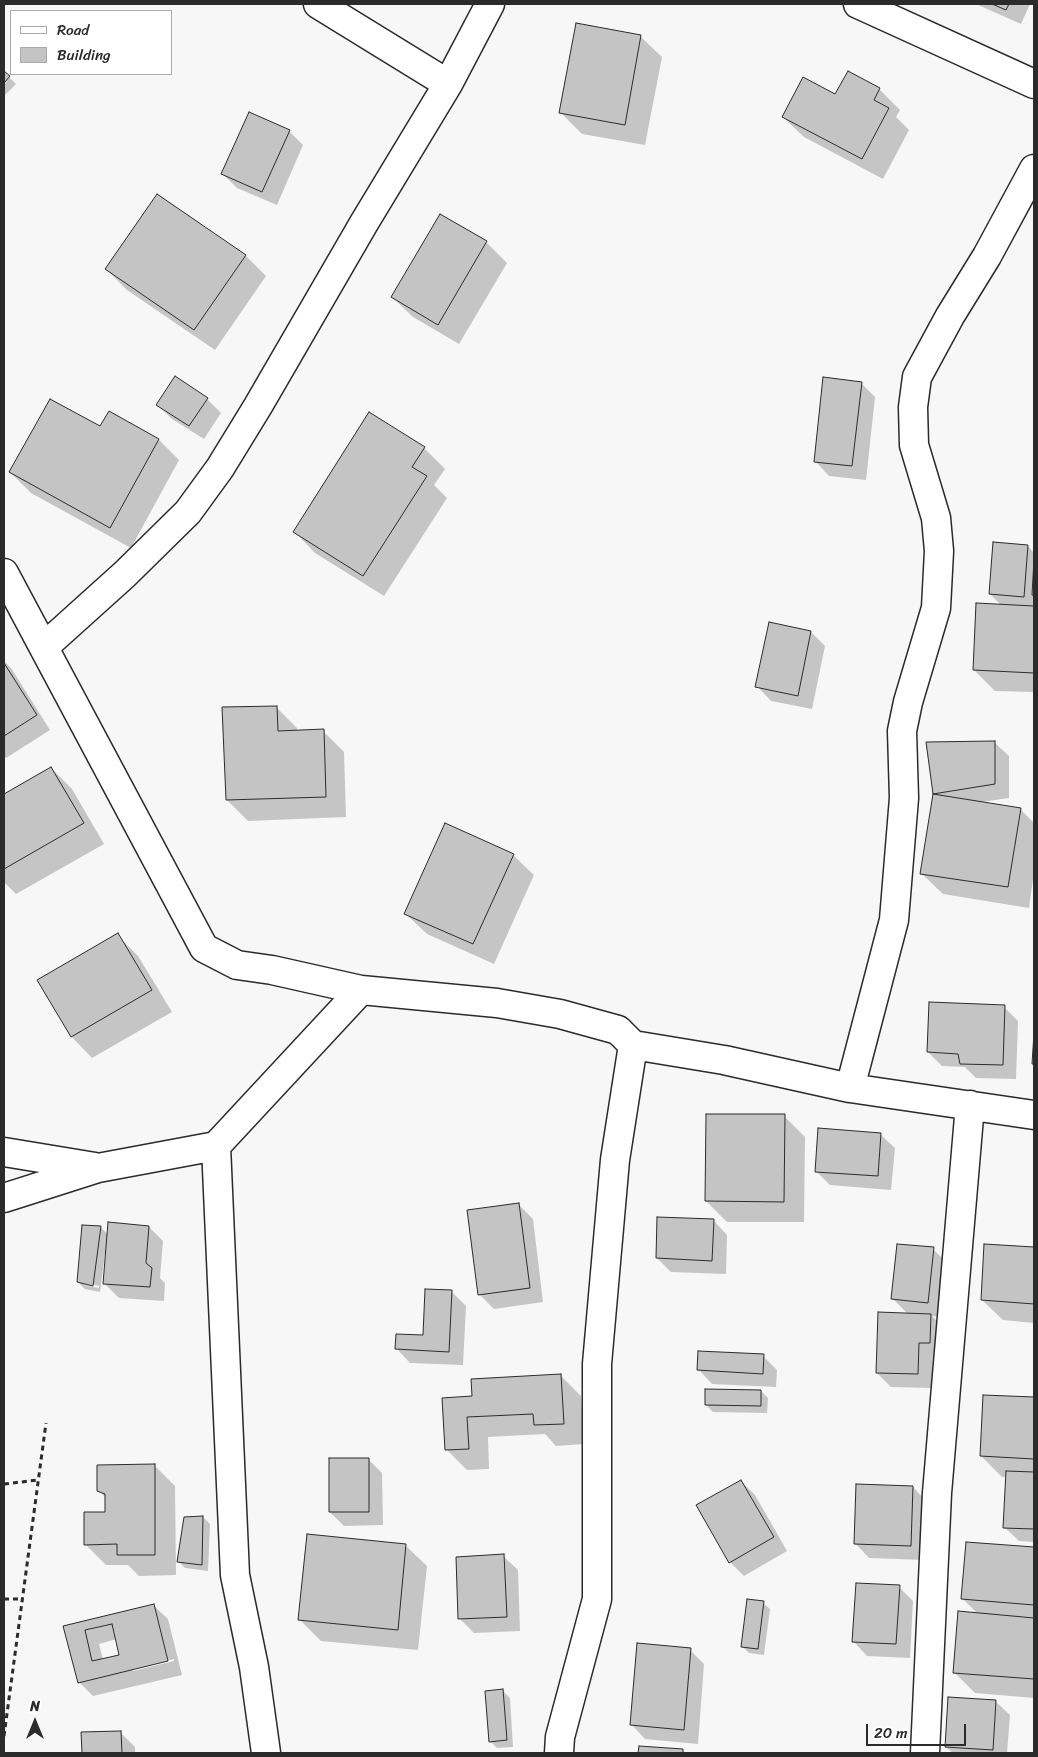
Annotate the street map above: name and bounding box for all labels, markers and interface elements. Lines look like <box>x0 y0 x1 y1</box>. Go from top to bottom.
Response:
legend <box>10 10 172 75</box>
text: Road <box>57 17 89 43</box>
text: Building <box>57 42 111 68</box>
text: N <box>30 1694 40 1719</box>
north arrow <box>10 1697 60 1747</box>
scale bar <box>868 1714 968 1746</box>
text: 20 m <box>874 1720 908 1746</box>

